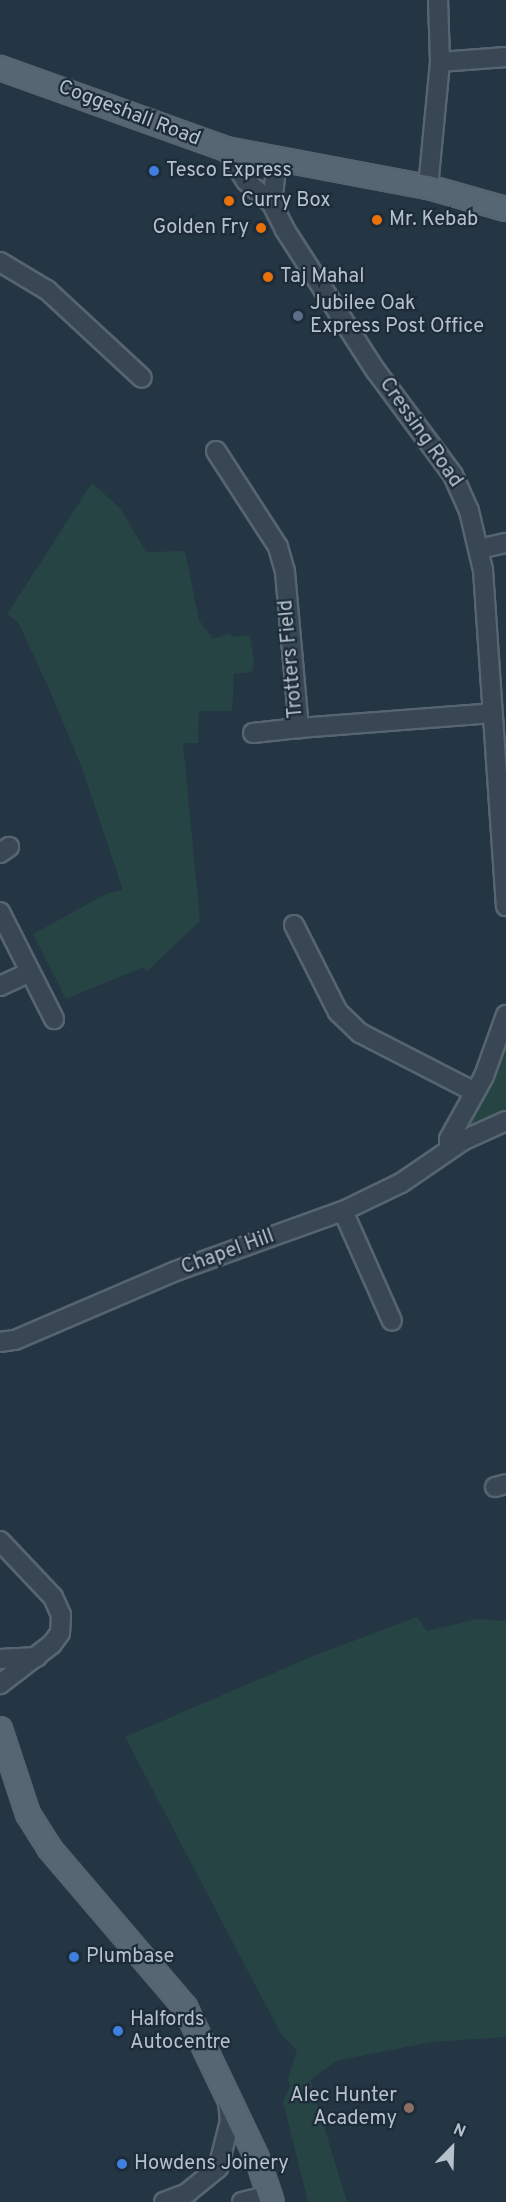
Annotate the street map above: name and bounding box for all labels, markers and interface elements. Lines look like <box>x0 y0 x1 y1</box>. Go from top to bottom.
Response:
street label: Coggeshall Road <box>55 76 203 152</box>
place label: Tesco Express <box>166 159 292 183</box>
marker: Tesco Express <box>147 164 161 178</box>
place label: Curry Box <box>241 189 331 213</box>
marker: Curry Box <box>222 194 236 208</box>
place label: Mr. Kebab <box>389 208 478 232</box>
marker: Mr. Kebab <box>370 213 384 227</box>
place label: Golden Fry <box>152 216 249 240</box>
marker: Golden Fry <box>254 221 268 235</box>
place label: Taj Mahal <box>280 265 364 289</box>
marker: Taj Mahal <box>261 270 275 284</box>
place label: Jubilee Oak Express Post Office <box>310 292 484 339</box>
marker: Jubilee Oak Express Post Office <box>291 309 305 323</box>
street label: Cressing Road <box>373 374 467 492</box>
street label: Trotters Field <box>275 599 309 719</box>
street label: Chapel Hill <box>178 1225 278 1281</box>
place label: Plumbase <box>86 1945 174 1969</box>
marker: Plumbase <box>67 1950 81 1964</box>
place label: Halfords Autocentre <box>130 2008 230 2055</box>
marker: Halfords Autocentre <box>111 2024 125 2038</box>
place label: Alec Hunter Academy <box>290 2084 397 2131</box>
marker: Alec Hunter Academy <box>402 2101 416 2115</box>
north arrow <box>422 2118 482 2178</box>
text: N <box>450 2120 468 2143</box>
place label: Howdens Joinery <box>134 2152 289 2176</box>
marker: Howdens Joinery <box>115 2157 129 2171</box>

